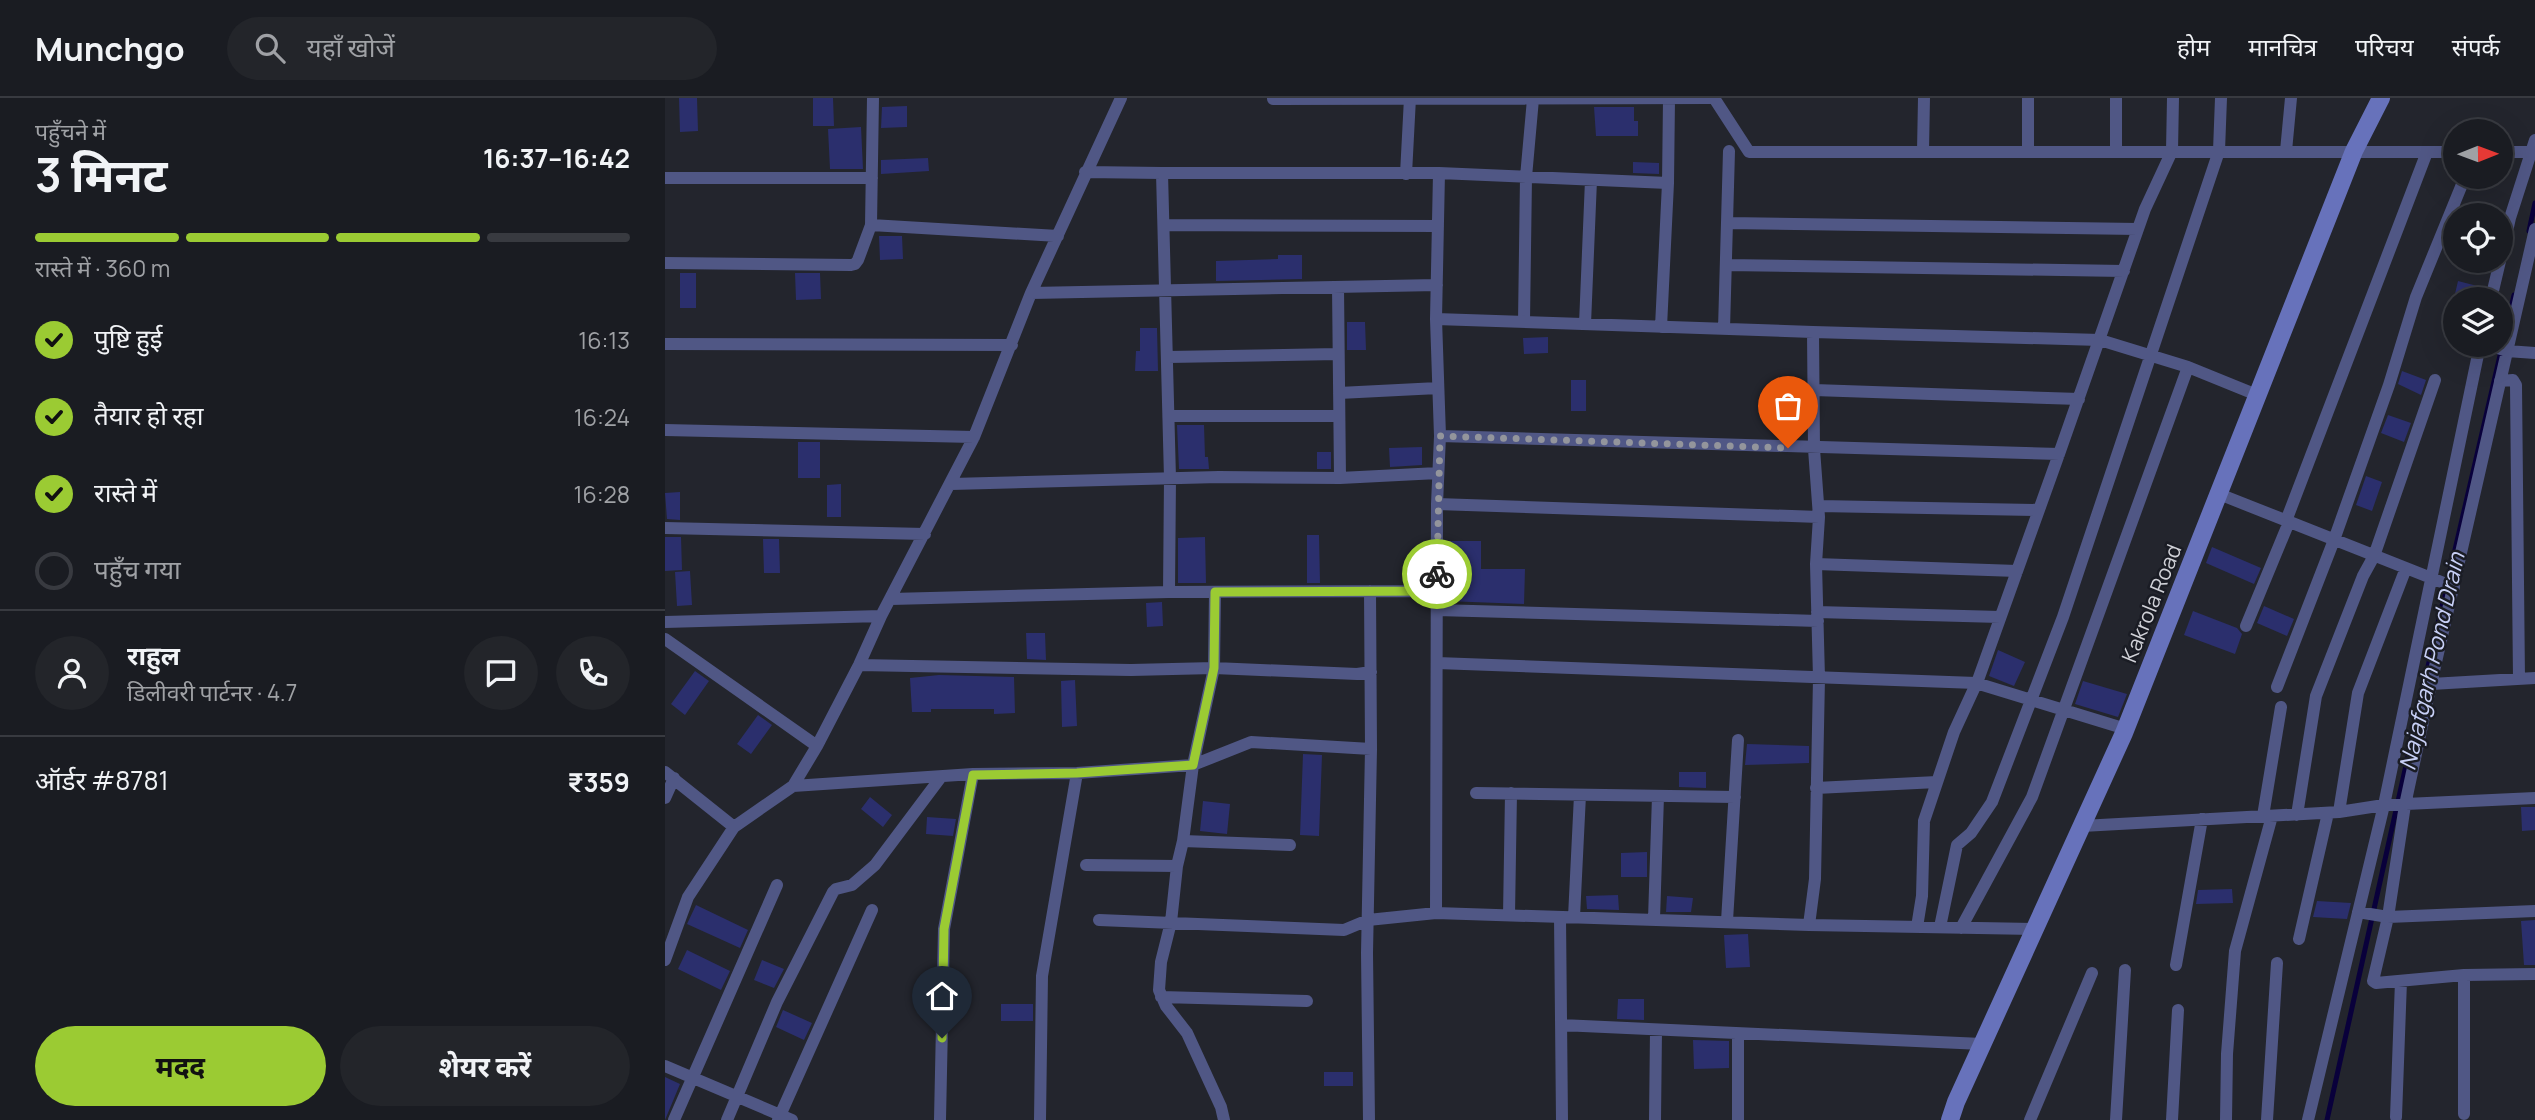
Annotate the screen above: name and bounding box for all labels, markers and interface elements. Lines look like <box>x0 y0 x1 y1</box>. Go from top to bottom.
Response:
search box <box>227 17 717 80</box>
text: Munchgo <box>35 26 185 71</box>
icon: search <box>251 29 289 67</box>
text: यहाँ खोजें <box>307 29 395 65</box>
text: होम <box>2177 30 2210 63</box>
text: मानचित्र <box>2248 30 2317 63</box>
text: परिचय <box>2355 30 2414 63</box>
text: संपर्क <box>2452 30 2500 63</box>
text: पहुँचने में <box>35 115 106 147</box>
north arrow <box>2443 119 2513 189</box>
map controls <box>2443 119 2513 357</box>
text: 16:37–16:42 <box>483 140 630 176</box>
text: 3 मिनट <box>35 143 168 206</box>
button: locate <box>2443 203 2513 273</box>
text: रास्ते में · 360 m <box>35 252 170 284</box>
button: layers <box>2443 287 2513 357</box>
text: पुष्टि हुई <box>94 320 162 356</box>
icon: check <box>35 321 73 359</box>
text: 16:13 <box>578 324 630 356</box>
pin <box>1758 376 1818 448</box>
icon: bag <box>1769 387 1807 425</box>
text: तैयार हो रहा <box>94 397 203 433</box>
icon: check <box>35 398 73 436</box>
text: 16:24 <box>574 401 630 433</box>
text: रास्ते में <box>94 474 157 510</box>
icon: check <box>35 475 73 513</box>
text: 16:28 <box>573 478 630 510</box>
courier <box>1402 539 1472 609</box>
street label: Kakrola Road <box>2115 540 2187 666</box>
water label: Najafgarh Pond Drain <box>2390 548 2472 773</box>
text: पहुँच गया <box>94 551 181 587</box>
icon: bike <box>1418 555 1456 593</box>
button: person <box>35 636 109 710</box>
button: chat <box>464 636 538 710</box>
button: phone <box>556 636 630 710</box>
text: राहुल <box>127 637 180 673</box>
text: डिलीवरी पार्टनर · 4.7 <box>127 676 297 708</box>
text: ऑर्डर #8781 <box>35 762 169 798</box>
text: ₹359 <box>567 764 630 800</box>
pin <box>912 966 972 1038</box>
icon: home <box>923 977 961 1015</box>
button: मदद <box>35 1026 326 1106</box>
button: शेयर करें <box>340 1026 630 1106</box>

